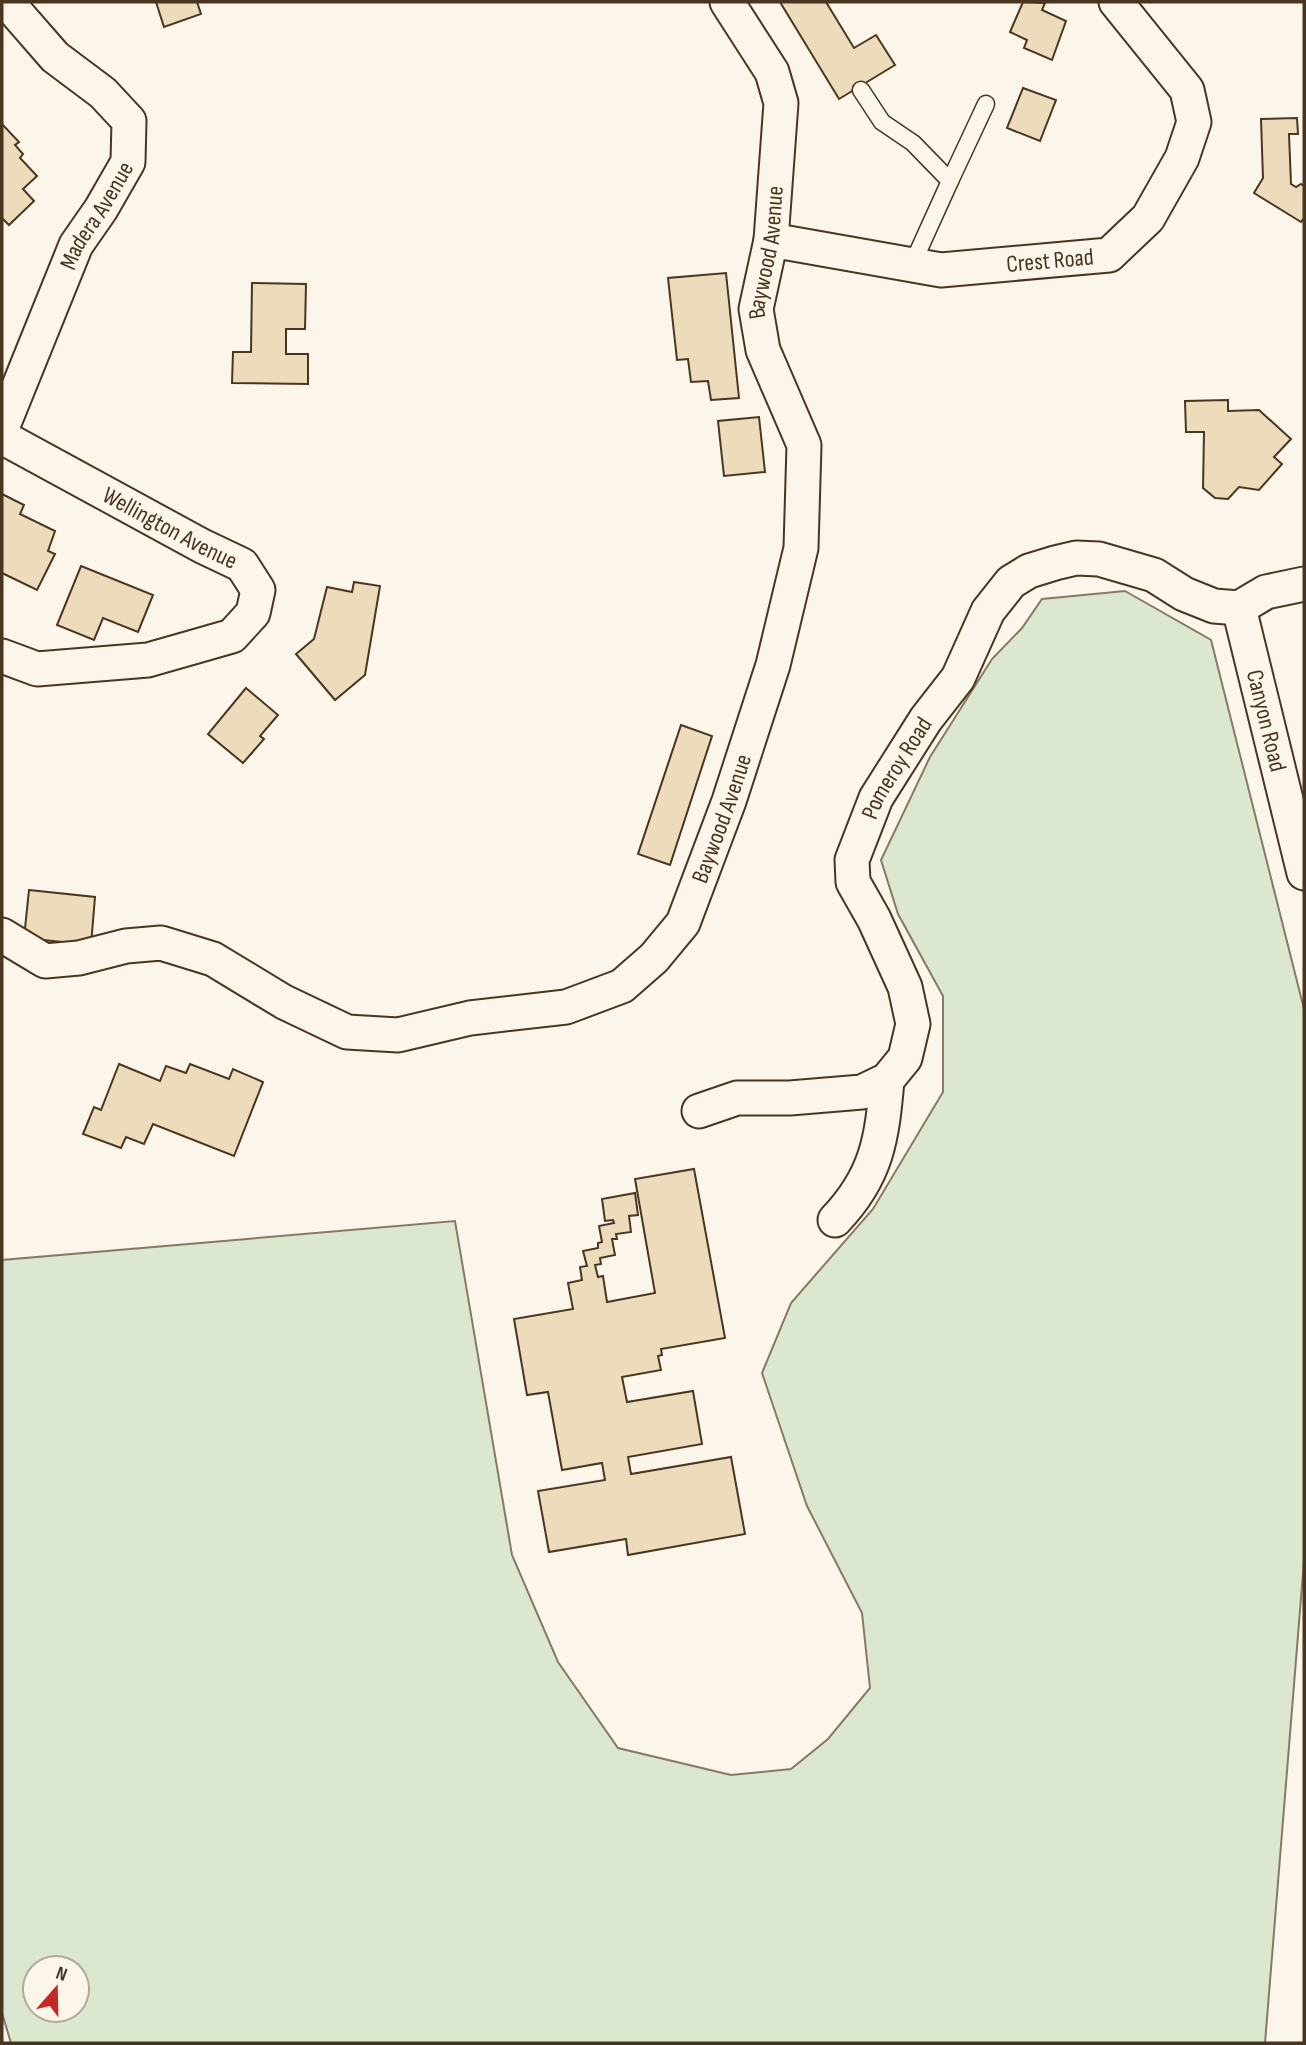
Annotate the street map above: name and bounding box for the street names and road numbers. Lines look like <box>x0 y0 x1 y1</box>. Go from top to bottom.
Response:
street label: Madera Avenue <box>53 156 140 274</box>
street label: Baywood Avenue <box>742 185 789 321</box>
street label: Crest Road <box>1005 242 1095 279</box>
street label: Wellington Avenue <box>98 480 242 575</box>
street label: Canyon Road <box>1240 667 1293 775</box>
street label: Pomeroy Road <box>855 712 938 823</box>
street label: Baywood Avenue <box>685 750 758 887</box>

